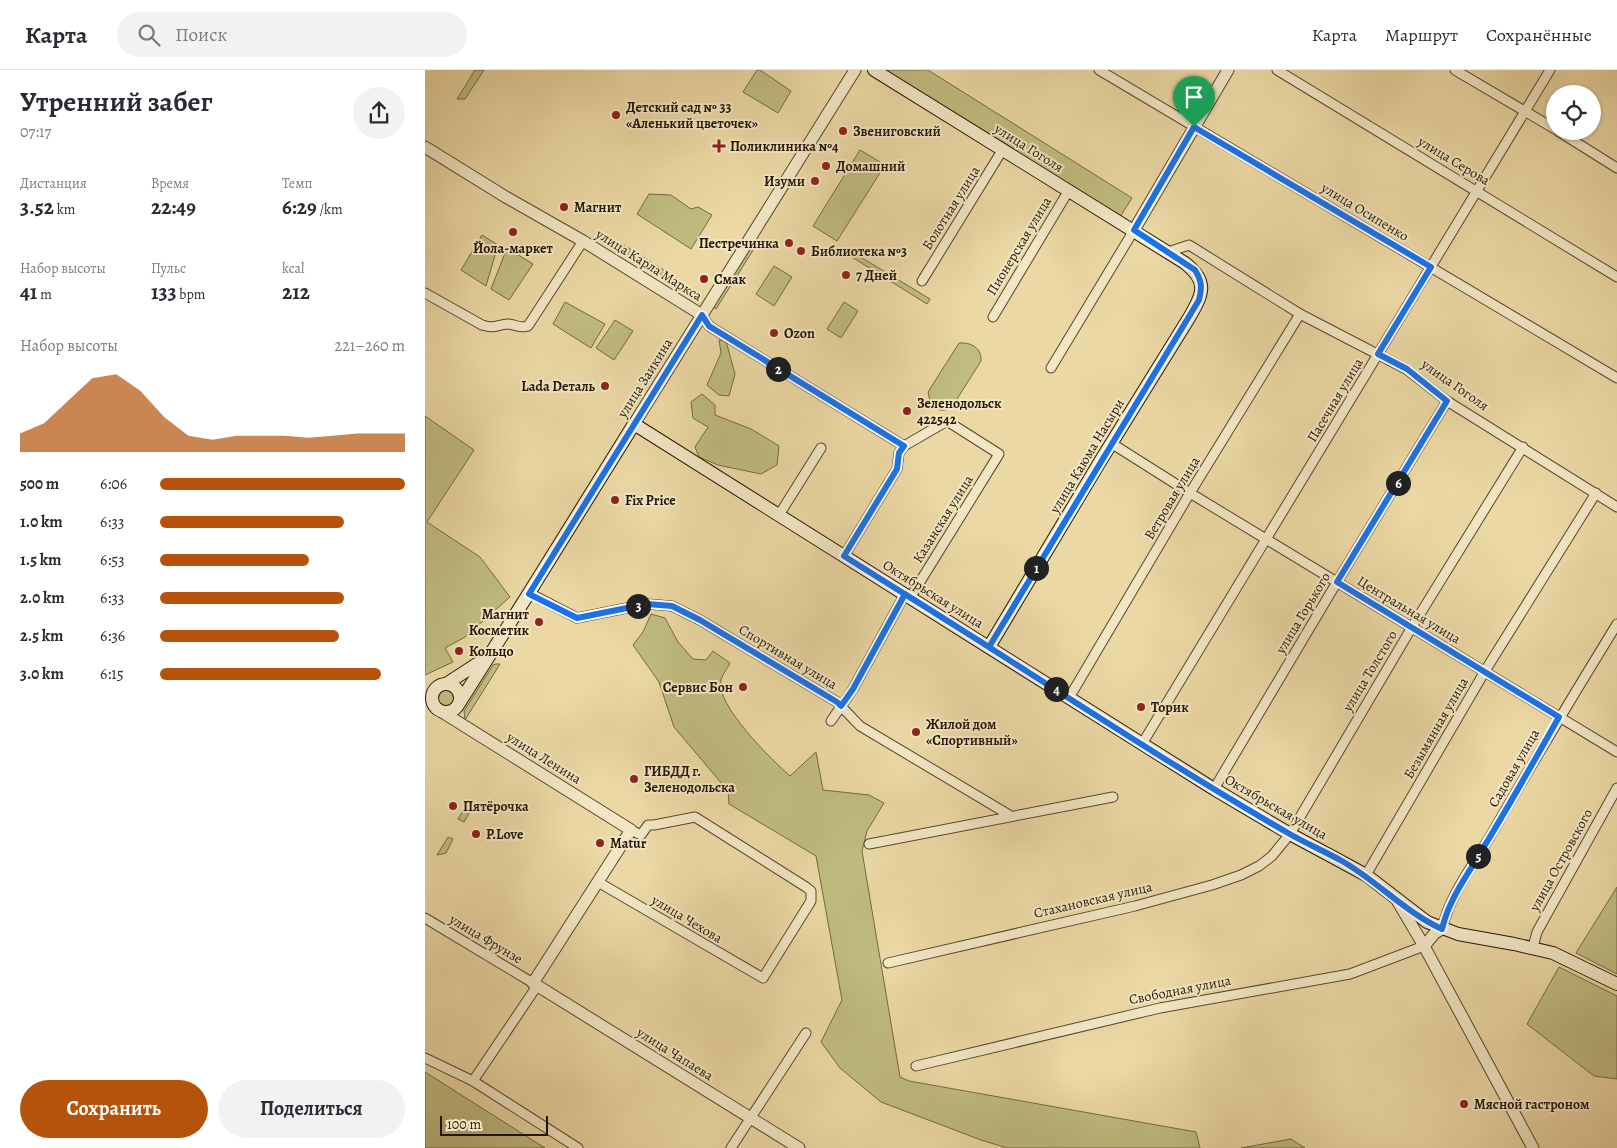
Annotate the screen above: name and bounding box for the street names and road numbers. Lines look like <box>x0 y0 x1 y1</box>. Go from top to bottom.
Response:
street label: улица Гоголя <box>990 119 1067 177</box>
street label: улица Серова <box>1414 131 1494 190</box>
street label: Болотная улица <box>918 162 985 254</box>
street label: улица Осипенко <box>1317 178 1412 246</box>
street label: Пионерская улица <box>982 193 1056 299</box>
street label: улица Карла Маркса <box>591 224 706 306</box>
street label: улица Заикина <box>612 334 677 422</box>
street label: Пасечная улица <box>1302 354 1368 446</box>
street label: улица Гоголя <box>1417 354 1493 415</box>
street label: улица Каюма Насыри <box>1045 395 1129 518</box>
street label: Ветровая улица <box>1140 453 1205 543</box>
street label: Казанская улица <box>908 471 978 567</box>
street label: Октябрьская улица <box>879 555 987 633</box>
street label: улица Горького <box>1271 569 1335 658</box>
street label: Центральная улица <box>1354 572 1465 649</box>
street label: Спортивная улица <box>735 620 841 694</box>
street label: улица Толстого <box>1338 627 1402 716</box>
street label: Безымянная улица <box>1399 673 1473 782</box>
street label: Садовая улица <box>1484 725 1544 811</box>
street label: улица Ленина <box>502 727 585 789</box>
street label: Октябрьская улица <box>1221 770 1331 844</box>
street label: улица Островского <box>1524 805 1597 916</box>
street label: Стахановская улица <box>1032 877 1155 923</box>
street label: улица Чехова <box>647 890 726 948</box>
street label: улица Фрунзе <box>445 909 526 968</box>
street label: Свободная улица <box>1127 971 1233 1009</box>
street label: улица Чапаева <box>632 1022 717 1085</box>

